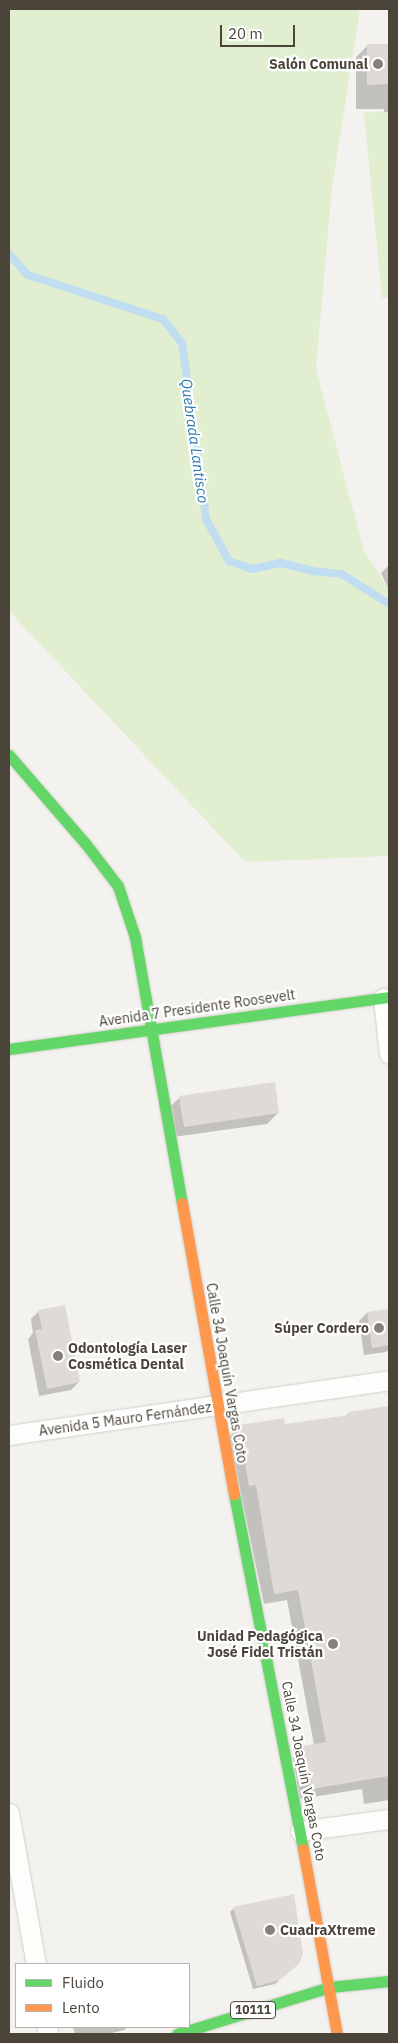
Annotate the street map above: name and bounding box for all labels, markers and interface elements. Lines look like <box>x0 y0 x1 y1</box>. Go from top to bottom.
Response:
scale bar <box>223 15 298 47</box>
text: 20 m <box>228 24 263 43</box>
place label: Salón Comunal <box>269 56 368 72</box>
marker: Salón Comunal <box>372 58 384 70</box>
water label: Quebrada Lantisco <box>177 378 213 504</box>
street label: Avenida 7 Presidente Roosevelt <box>98 986 296 1030</box>
street label: Calle 34 Joaquín Vargas Coto <box>203 1282 251 1464</box>
place label: Súper Cordero <box>274 1320 369 1336</box>
marker: Súper Cordero <box>373 1322 385 1334</box>
place label: Odontología Laser Cosmética Dental <box>68 1340 187 1372</box>
marker: Odontología Laser Cosmética Dental <box>52 1350 64 1362</box>
street label: Avenida 5 Mauro Fernández <box>38 1399 212 1439</box>
place label: Unidad Pedagógica José Fidel Tristán <box>197 1628 323 1660</box>
marker: Unidad Pedagógica José Fidel Tristán <box>327 1638 339 1650</box>
street label: Calle 34 Joaquín Vargas Coto <box>278 1680 330 1862</box>
place label: CuadraXtreme <box>280 1922 376 1938</box>
marker: CuadraXtreme <box>264 1924 276 1936</box>
legend <box>15 1963 190 2028</box>
text: Fluido <box>62 1973 104 1992</box>
text: Lento <box>62 1998 100 2017</box>
road number: 10111 <box>229 2000 277 2020</box>

